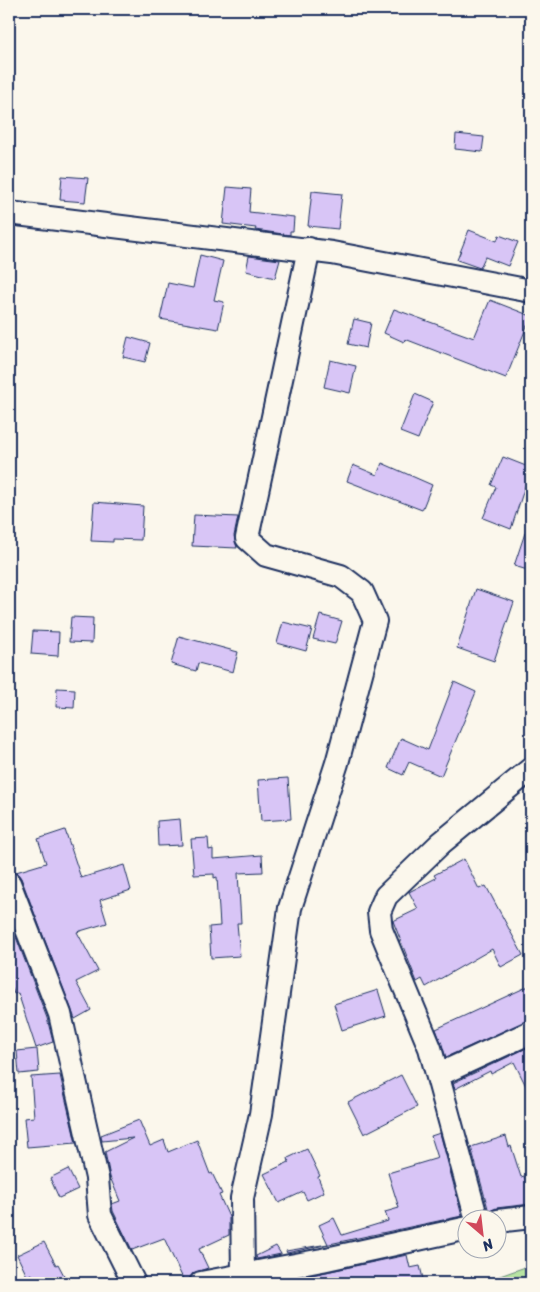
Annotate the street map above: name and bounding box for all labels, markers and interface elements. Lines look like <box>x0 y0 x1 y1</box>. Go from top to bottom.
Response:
north arrow <box>458 1210 508 1260</box>
text: N <box>477 1231 499 1258</box>

